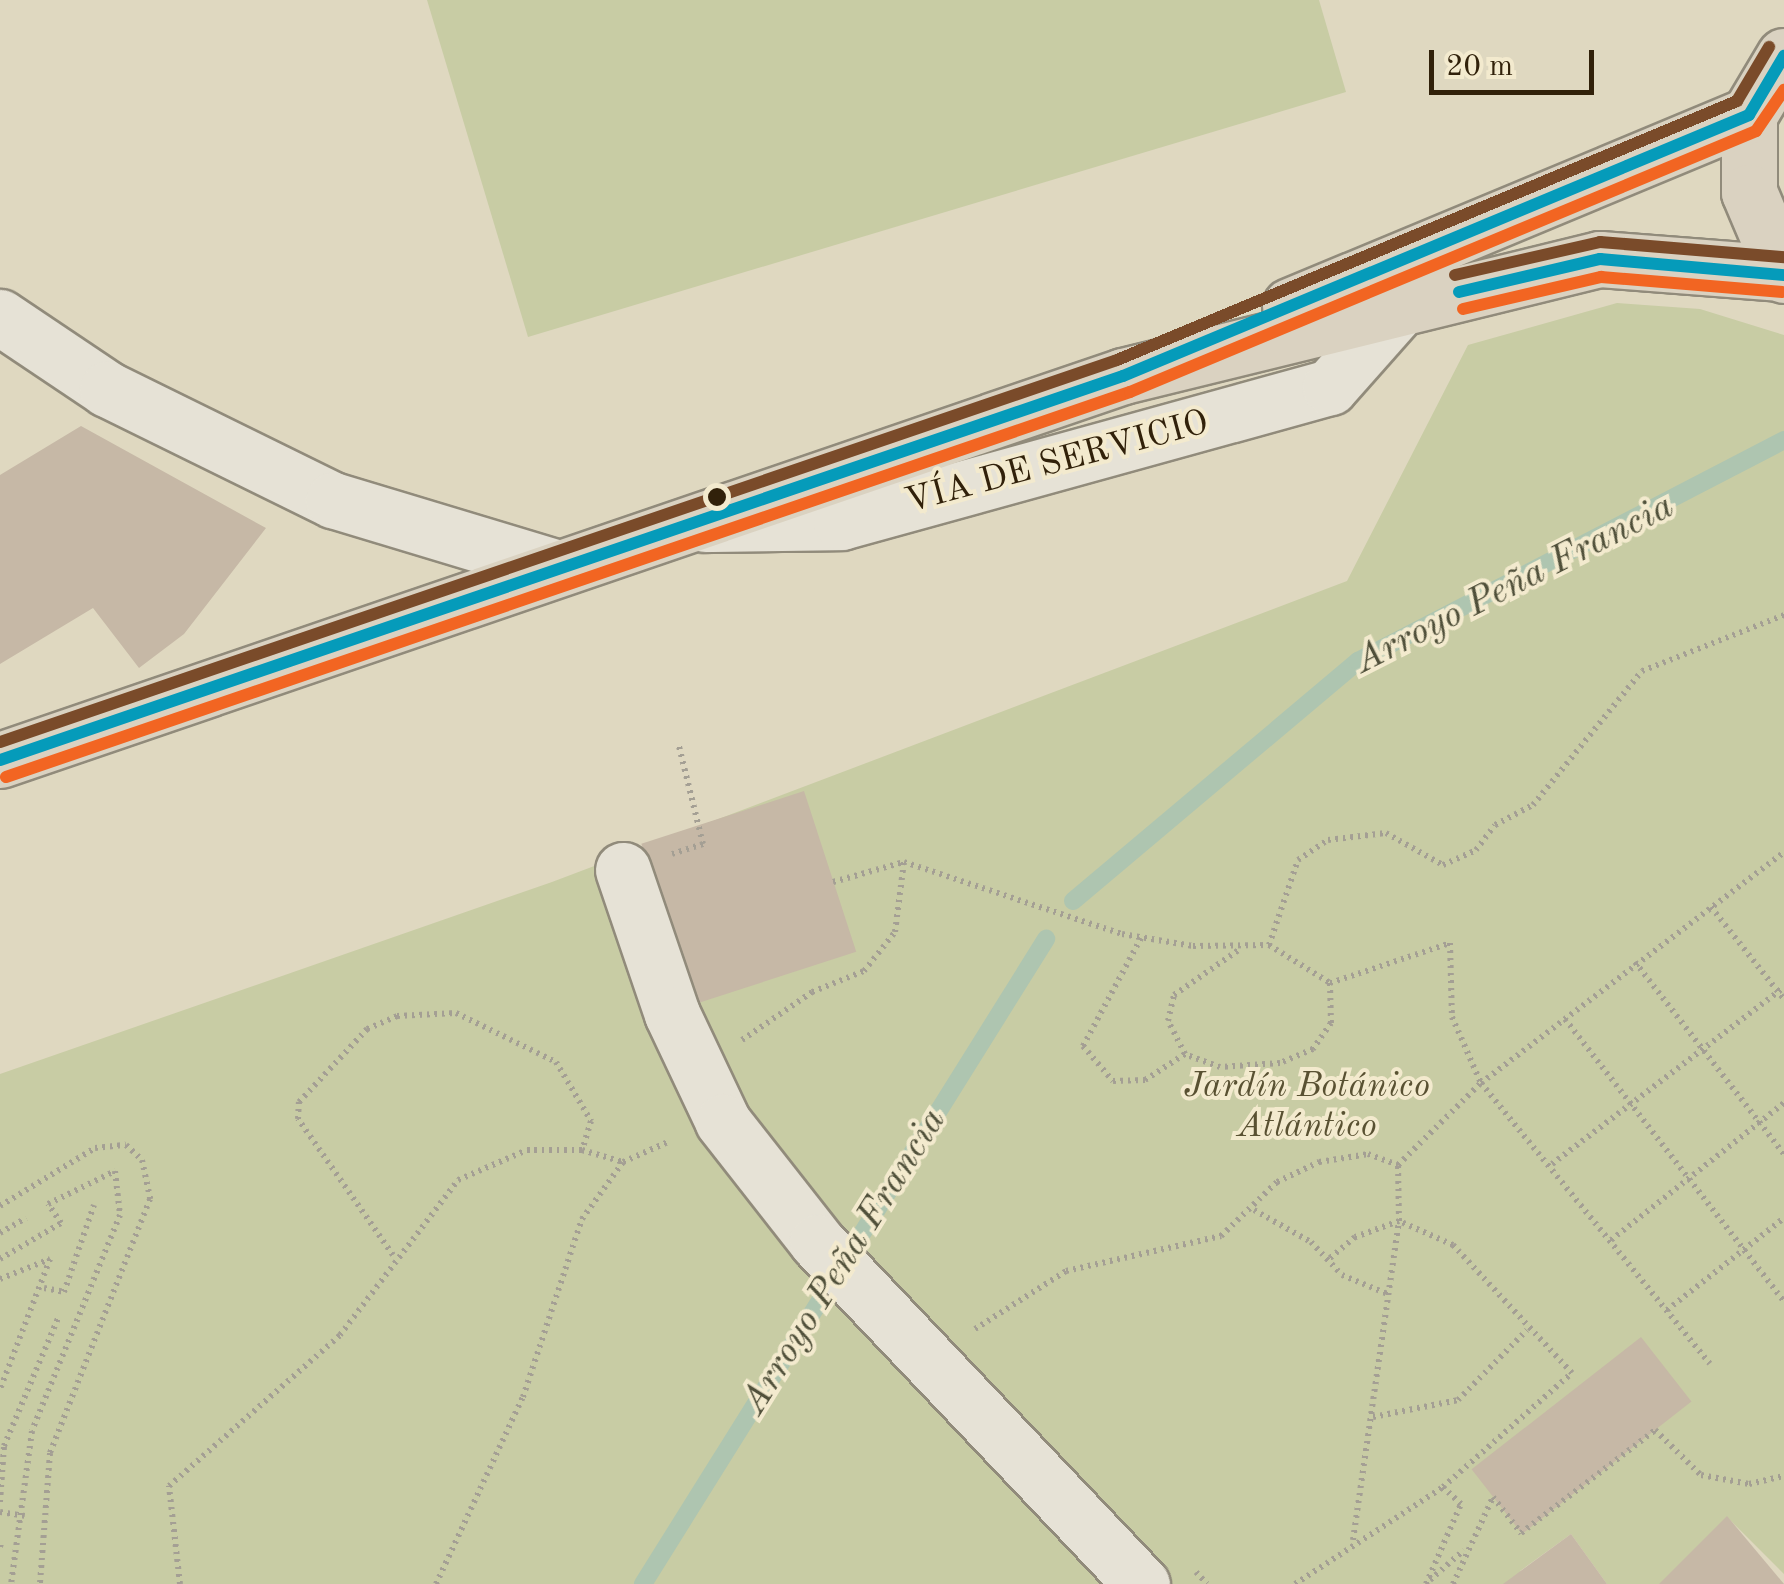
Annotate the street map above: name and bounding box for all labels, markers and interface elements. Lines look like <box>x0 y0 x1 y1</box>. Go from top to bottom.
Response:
scale bar <box>1434 30 1599 92</box>
text: 20 m <box>1446 52 1513 82</box>
street label: VÍA DE SERVICIO <box>901 402 1213 524</box>
water label: Arroyo Peña Francia <box>1348 485 1682 685</box>
unlabelled marker <box>707 487 727 507</box>
park label: Jardín Botánico Atlántico <box>1184 1066 1430 1148</box>
water label: Arroyo Peña Francia <box>732 1101 958 1423</box>

